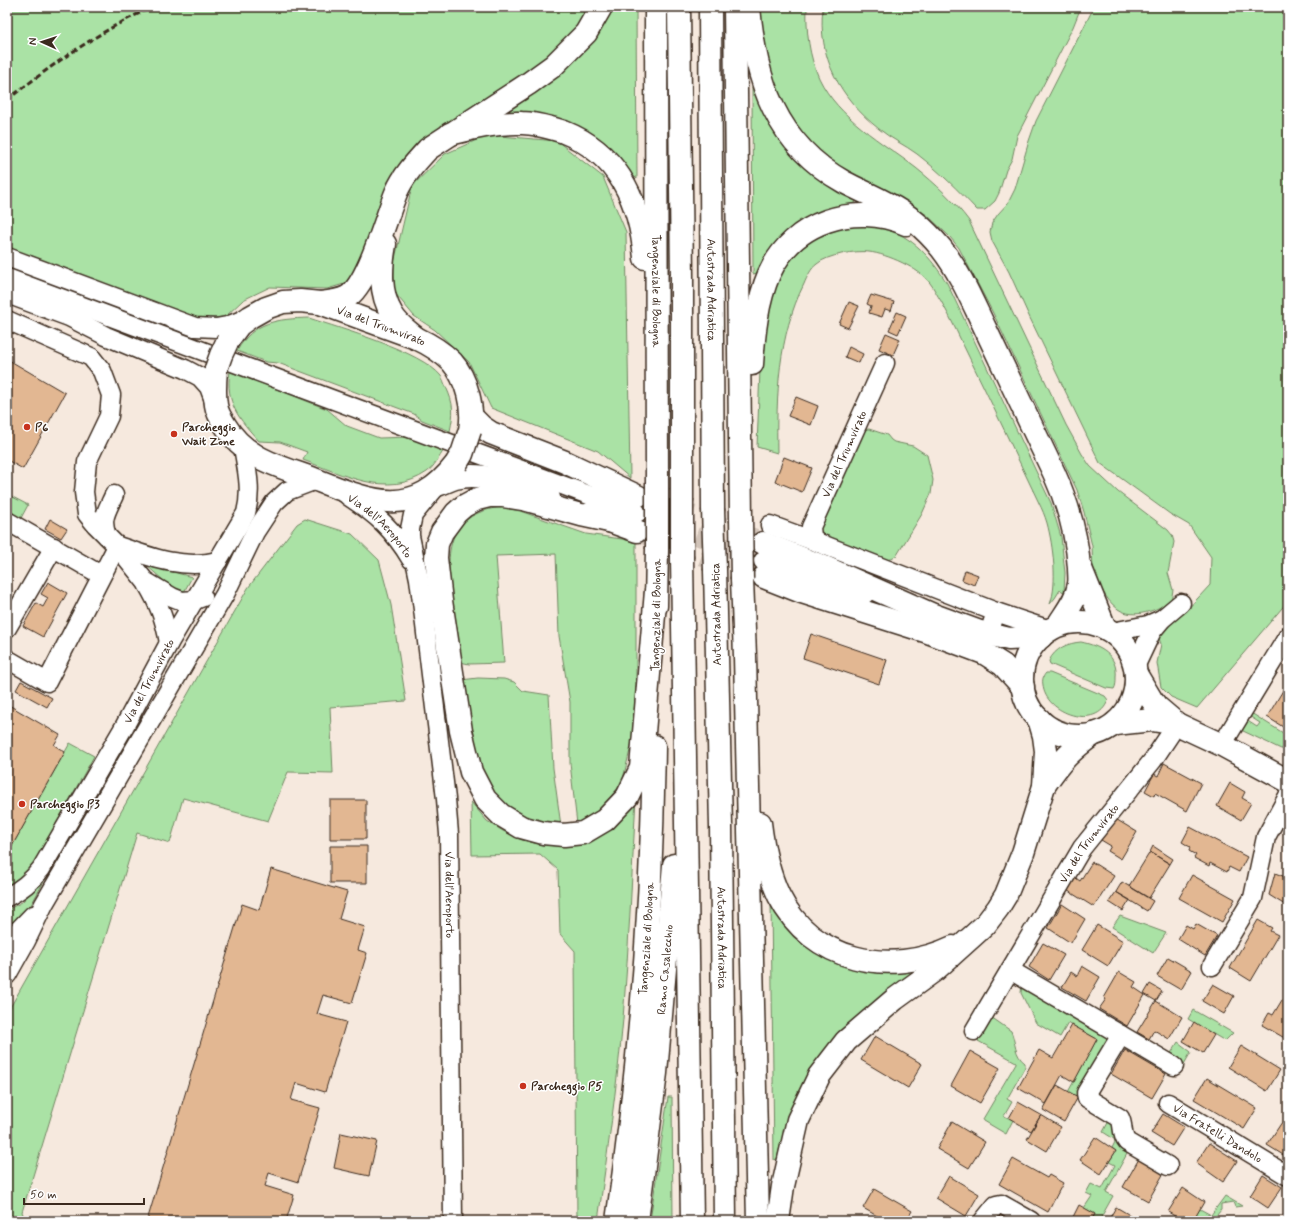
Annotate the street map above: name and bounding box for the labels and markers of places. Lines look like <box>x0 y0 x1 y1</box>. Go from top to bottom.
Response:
place label: P6 <box>35 420 48 436</box>
place label: Parcheggio Wait Zone <box>181 420 236 450</box>
marker: P6 <box>22 422 32 432</box>
marker: Parcheggio Wait Zone <box>169 429 179 439</box>
place label: Parcheggio P3 <box>30 797 100 814</box>
marker: Parcheggio P3 <box>17 799 27 809</box>
place label: Parcheggio P5 <box>531 1079 603 1096</box>
marker: Parcheggio P5 <box>518 1081 528 1091</box>

